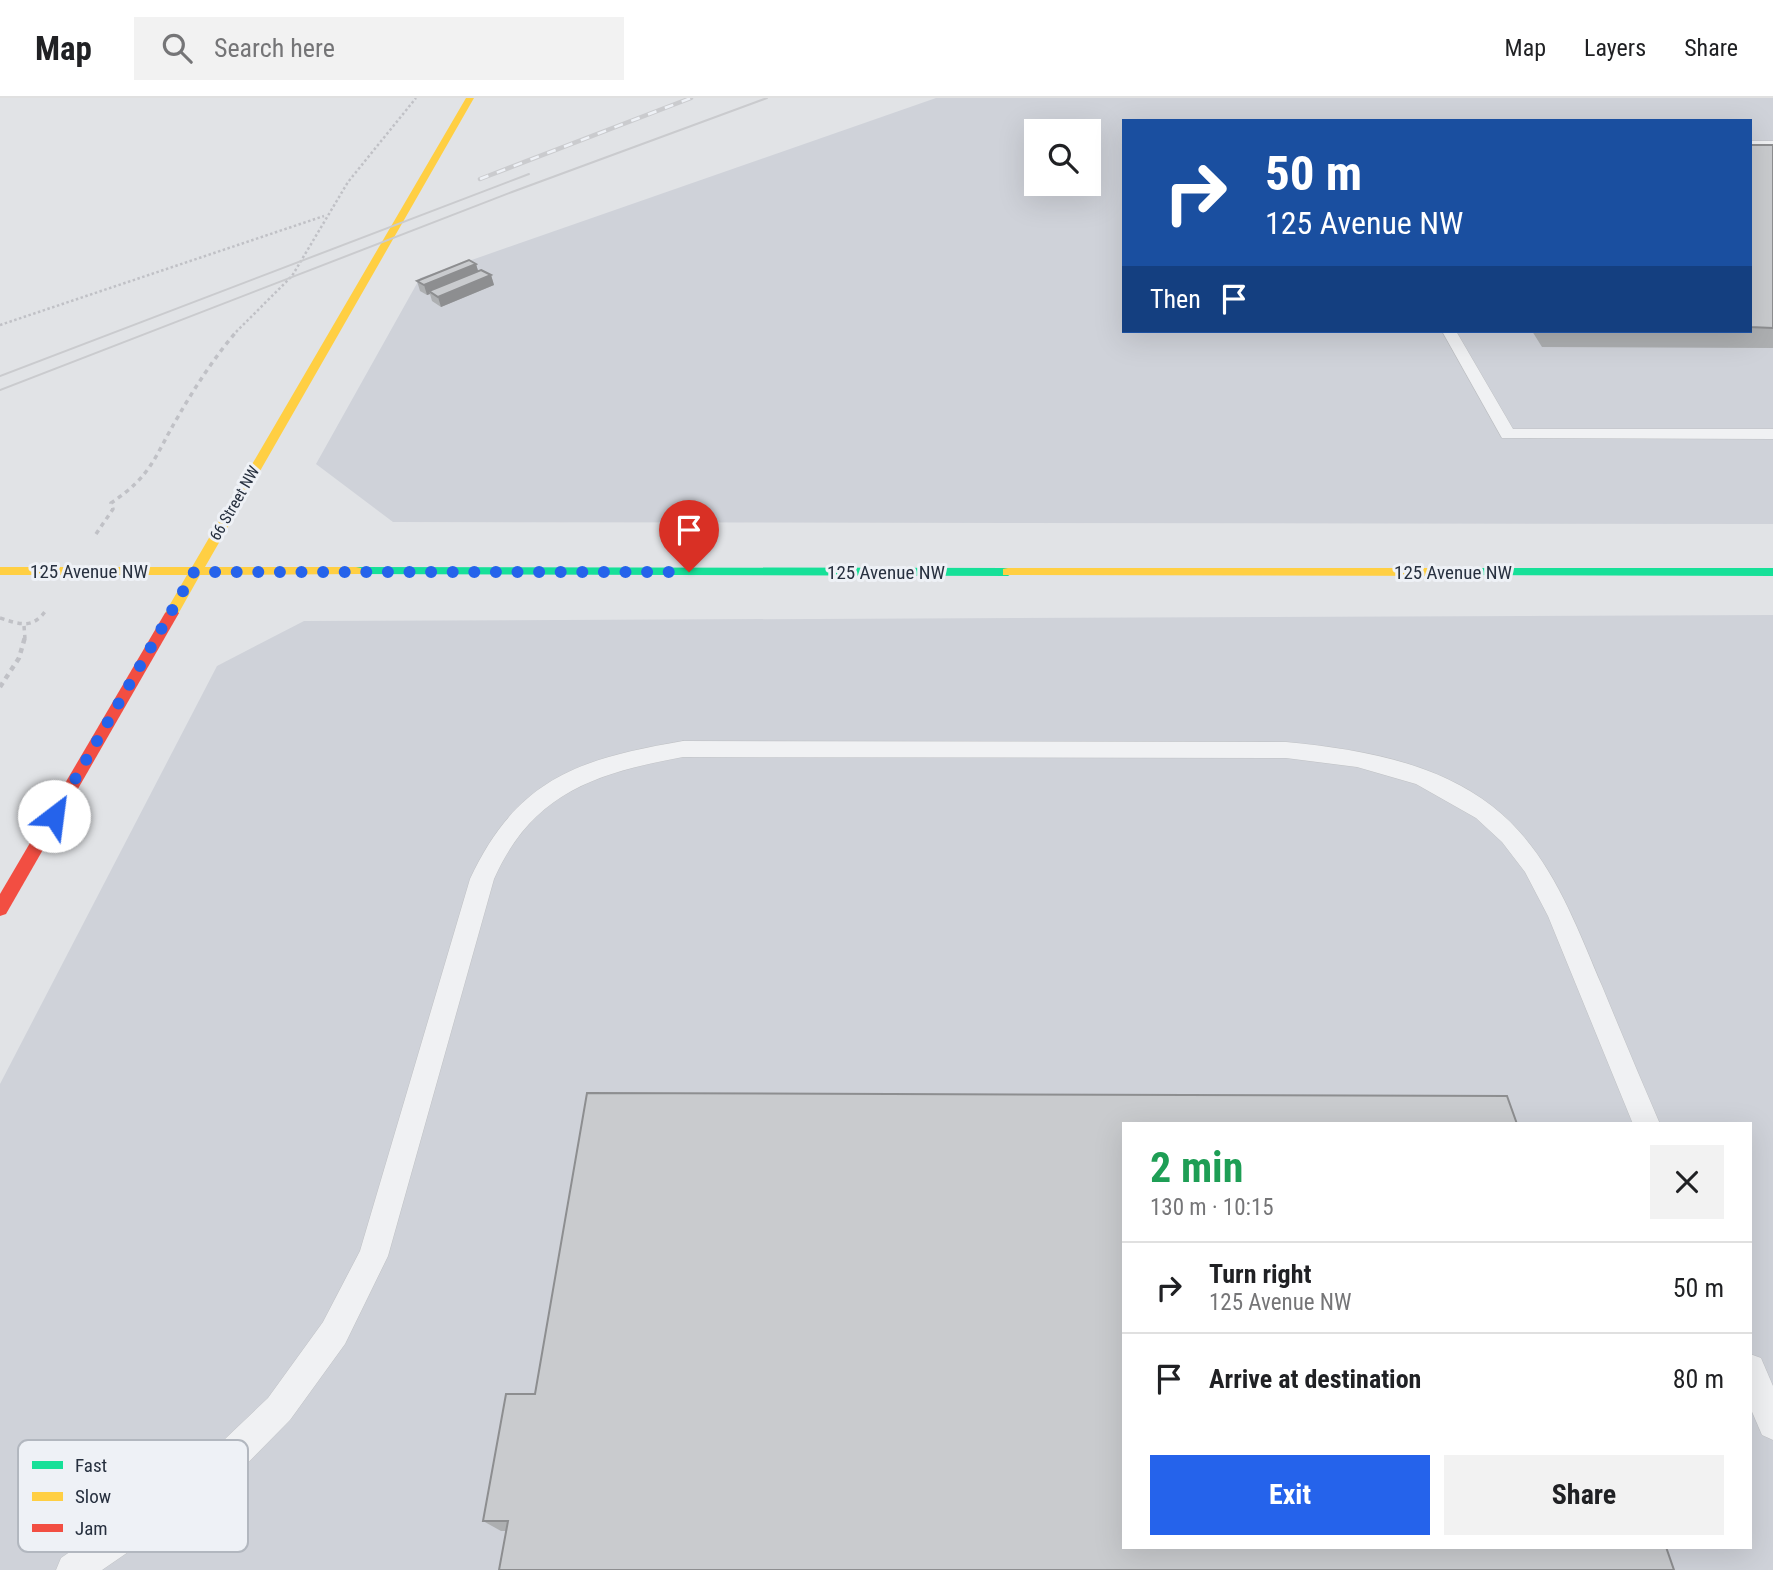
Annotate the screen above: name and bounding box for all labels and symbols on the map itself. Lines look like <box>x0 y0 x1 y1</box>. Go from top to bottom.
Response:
street label: 66 Street NW <box>206 463 263 544</box>
pin <box>659 500 719 572</box>
street label: 125 Avenue NW <box>30 560 148 583</box>
street label: 125 Avenue NW <box>827 561 945 584</box>
street label: 125 Avenue NW <box>1394 561 1512 584</box>
position arrow <box>17 779 91 853</box>
legend <box>18 1440 248 1552</box>
text: Fast <box>75 1454 107 1477</box>
text: Slow <box>75 1485 111 1508</box>
text: Jam <box>75 1517 108 1540</box>

